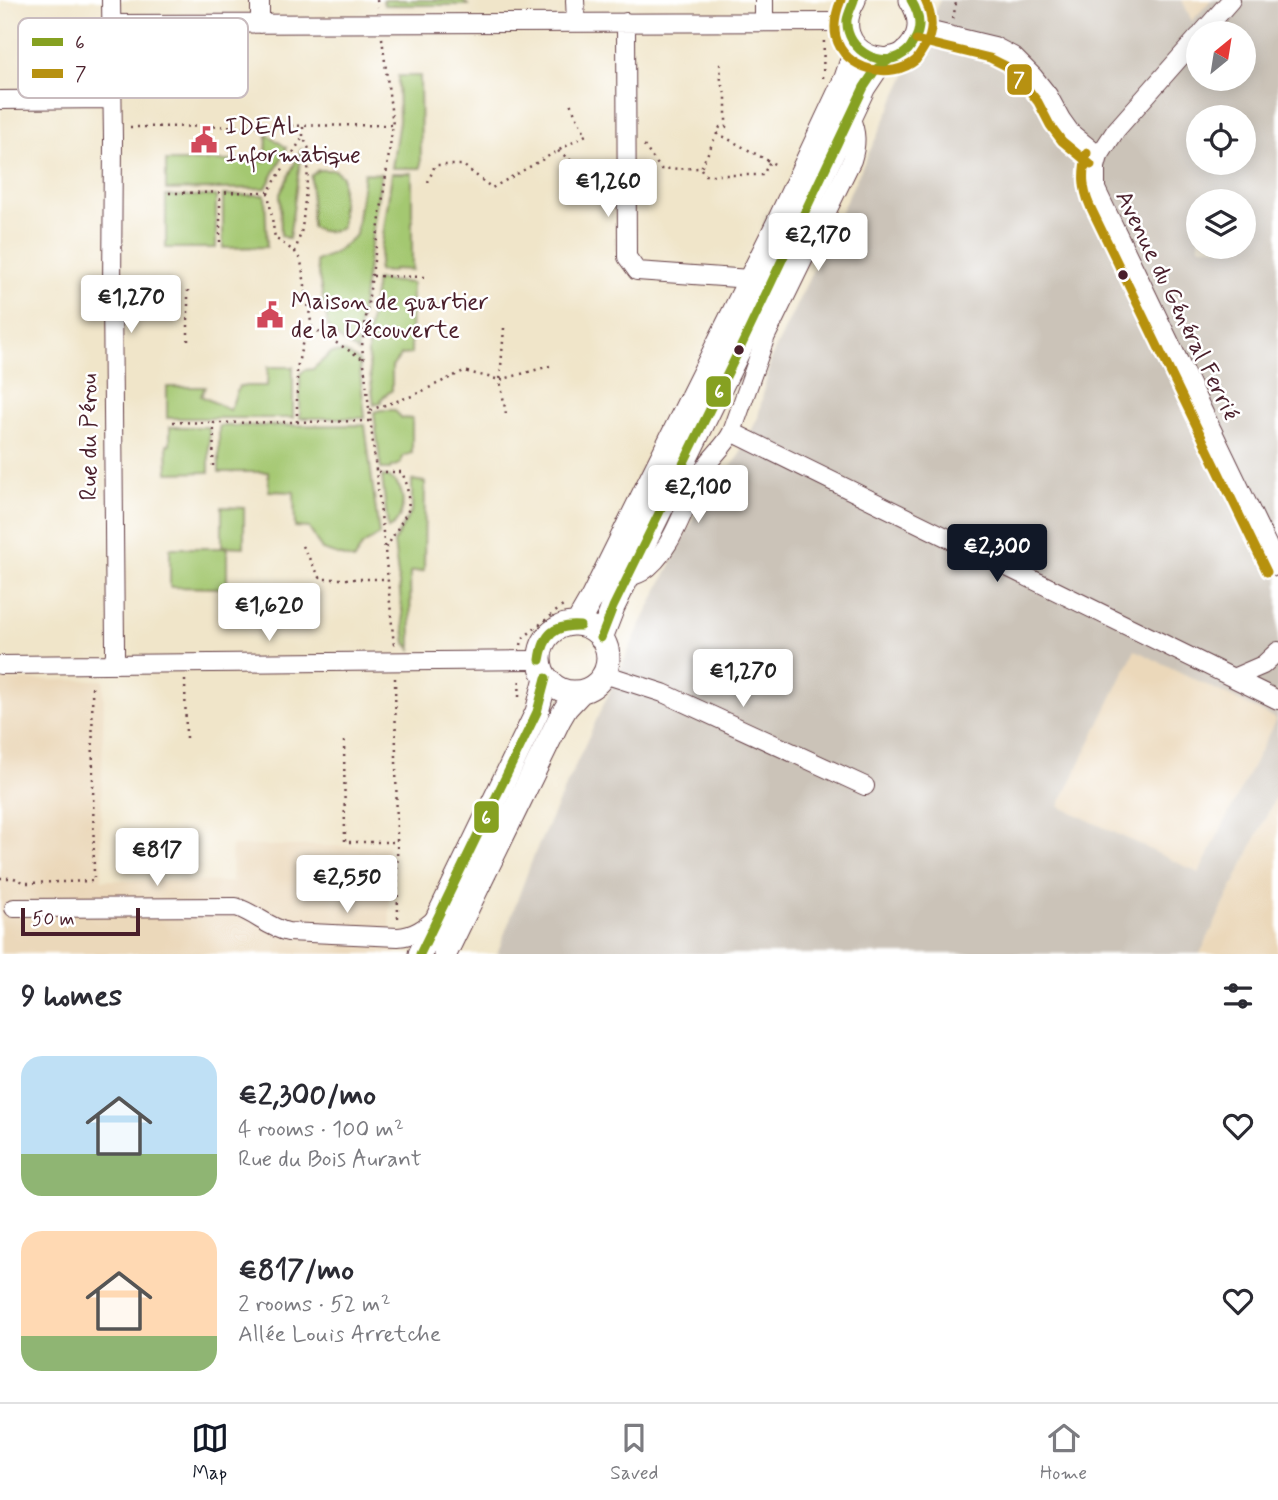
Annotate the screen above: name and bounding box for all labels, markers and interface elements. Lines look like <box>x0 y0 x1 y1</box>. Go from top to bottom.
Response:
legend <box>18 18 248 98</box>
north arrow <box>1186 21 1256 91</box>
map controls <box>1186 21 1256 259</box>
text: 6 <box>75 31 85 56</box>
text: 7 <box>75 62 87 87</box>
line badge: 7 <box>1006 63 1033 96</box>
text: 7 <box>1013 68 1025 93</box>
button: locate <box>1186 105 1256 175</box>
place label: IDEAL Informatique <box>225 112 361 173</box>
public building icon: IDEAL Informatique <box>189 125 219 155</box>
pin: €1,260 <box>551 160 665 219</box>
text: €1,260 <box>575 167 641 197</box>
street label: Avenue du Général Ferrié <box>1107 186 1246 426</box>
button: layers <box>1186 189 1256 259</box>
pin: €2,170 <box>761 214 875 273</box>
text: €2,170 <box>785 221 851 251</box>
unlabelled marker <box>1116 268 1130 282</box>
pin: €1,270 <box>74 276 188 335</box>
text: €1,270 <box>97 283 165 313</box>
place label: Maison de quartier de la Découverte <box>291 287 489 346</box>
public building icon: Maison de quartier de la Découverte <box>255 300 285 330</box>
unlabelled marker <box>732 343 746 357</box>
street label: Rue du Pérou <box>74 373 105 501</box>
line badge: 6 <box>705 375 732 408</box>
text: 6 <box>714 380 724 405</box>
pin: €2,100 <box>641 466 755 525</box>
text: €2,100 <box>664 473 732 503</box>
pin: €2,300 <box>940 524 1054 584</box>
text: €2,300 <box>963 532 1031 562</box>
pin: €1,620 <box>212 584 326 643</box>
text: €1,620 <box>234 591 304 621</box>
pin: €1,270 <box>686 650 800 709</box>
text: €1,270 <box>709 657 777 687</box>
line badge: 6 <box>473 800 500 834</box>
text: 6 <box>481 806 491 831</box>
pin: €817 <box>116 828 198 888</box>
text: €817 <box>132 836 182 866</box>
pin: €2,550 <box>290 856 404 915</box>
text: €2,550 <box>312 863 382 893</box>
scale bar <box>21 905 140 937</box>
text: 50 m <box>32 907 75 932</box>
text: 9 homes <box>21 977 122 1016</box>
icon: filters <box>1219 977 1257 1015</box>
text: €2,300/mo <box>238 1076 376 1115</box>
icon: home <box>77 1084 161 1168</box>
icon: heart <box>1219 1107 1257 1145</box>
text: 4 rooms · 100 m² <box>238 1115 404 1145</box>
text: Rue du Bois Aurant <box>238 1145 422 1175</box>
text: €817/mo <box>238 1251 354 1290</box>
icon: home <box>77 1259 161 1343</box>
icon: heart <box>1219 1282 1257 1320</box>
text: 2 rooms · 52 m² <box>238 1290 391 1320</box>
text: Allée Louis Arretche <box>238 1320 441 1350</box>
tab: Map <box>191 1419 229 1486</box>
tab: Saved <box>610 1419 658 1486</box>
tab: Home <box>1040 1419 1087 1486</box>

